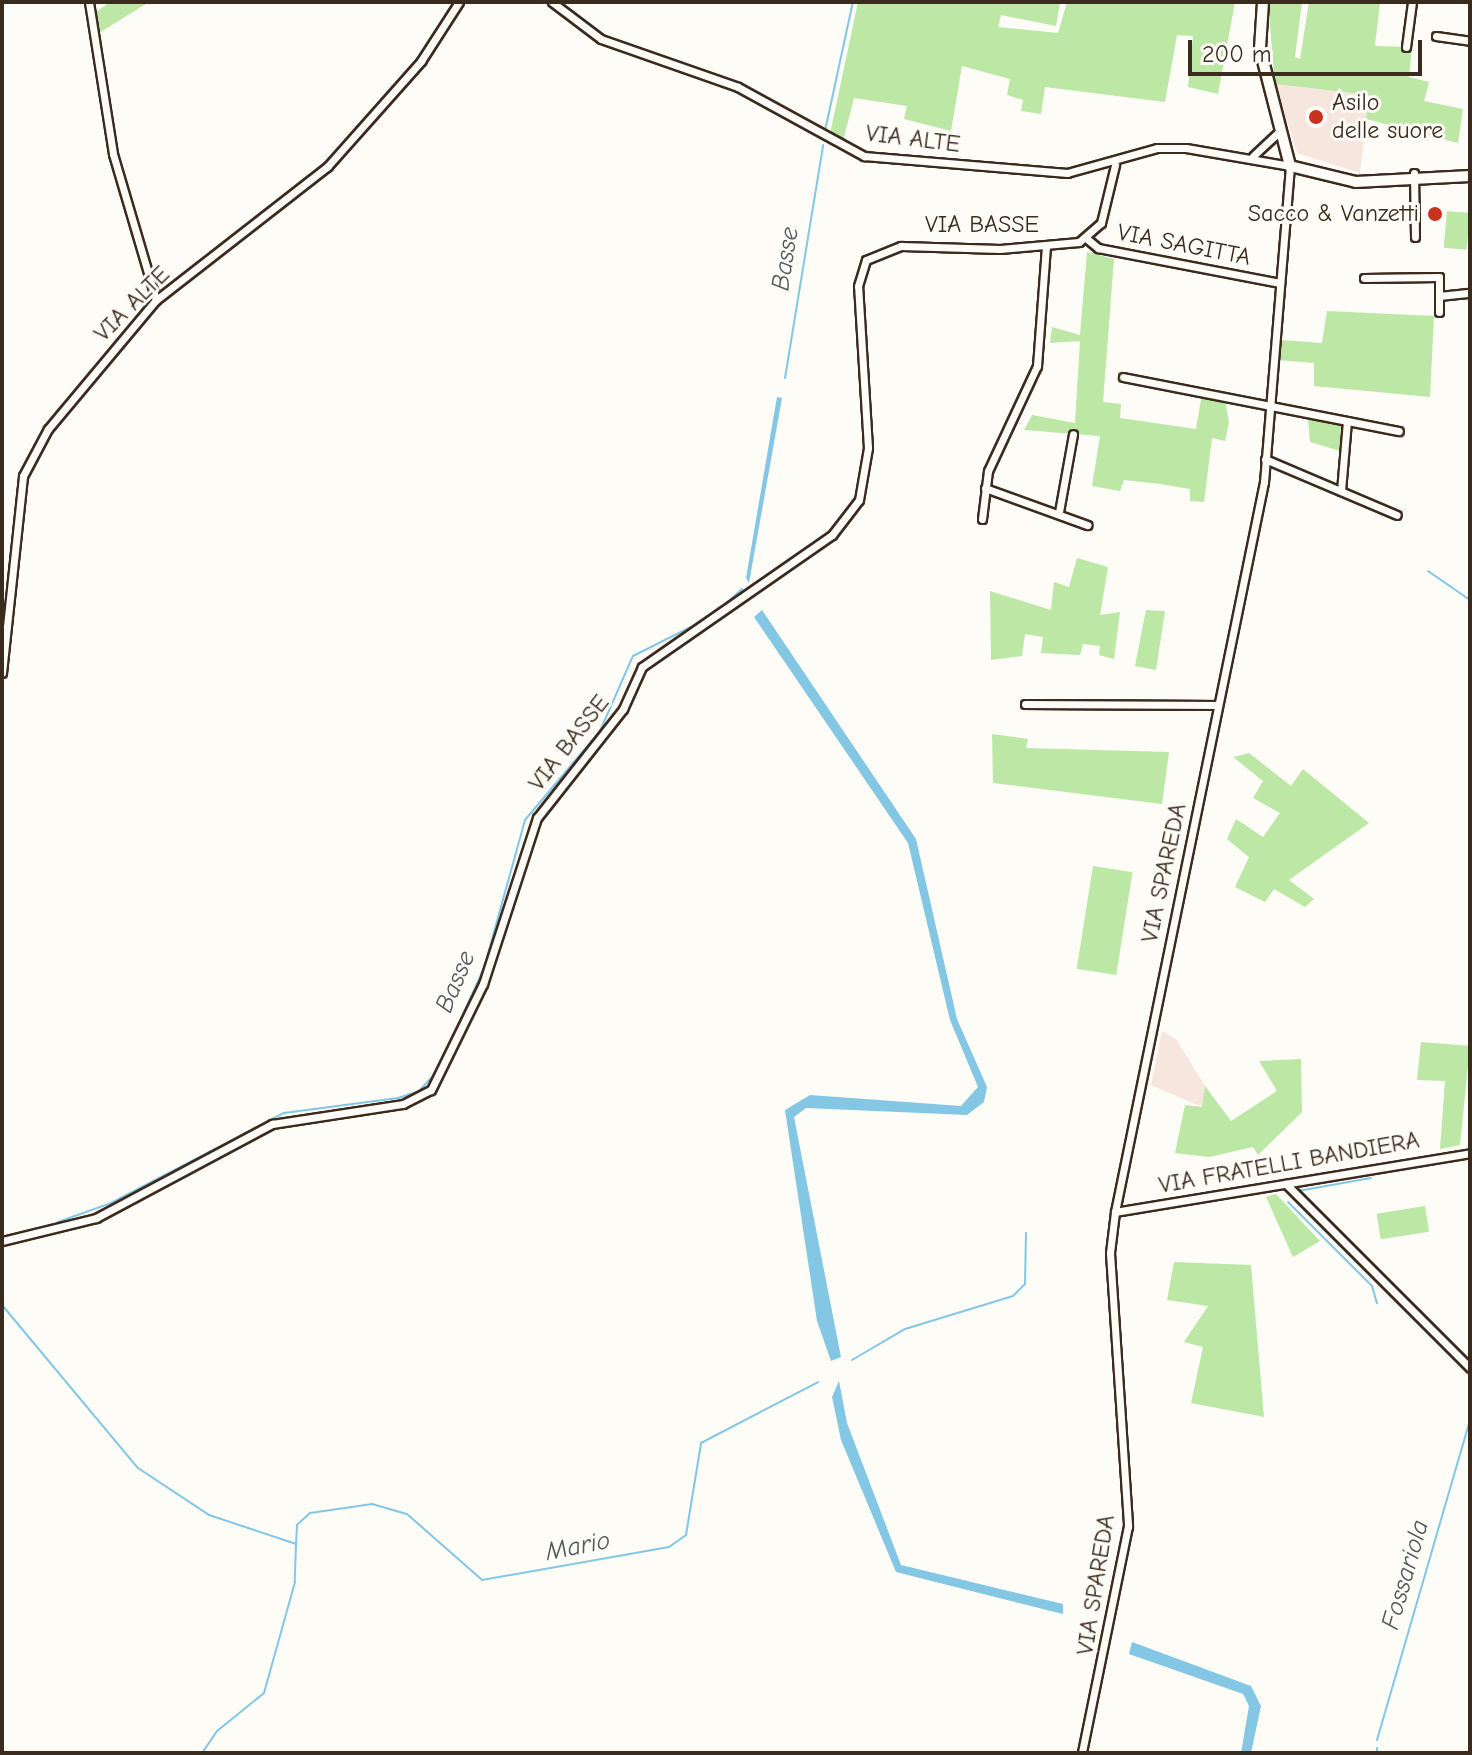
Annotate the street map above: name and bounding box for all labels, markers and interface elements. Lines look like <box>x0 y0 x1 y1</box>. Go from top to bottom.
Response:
scale bar <box>1192 24 1426 74</box>
text: 200 m <box>1202 40 1272 68</box>
place label: Asilo delle suore <box>1332 89 1443 145</box>
marker: Asilo delle suore <box>1307 108 1325 126</box>
street label: VIA ALTE <box>864 119 962 159</box>
place label: Sacco & Vanzetti <box>1248 200 1419 228</box>
marker: Sacco & Vanzetti <box>1426 205 1444 223</box>
street label: VIA BASSE <box>925 211 1039 239</box>
street label: VIA SAGITTA <box>1115 218 1253 272</box>
water label: Basse <box>766 225 806 293</box>
street label: VIA ALTE <box>88 260 176 348</box>
street label: VIA BASSE <box>523 689 615 797</box>
street label: VIA SPAREDA <box>1135 801 1193 945</box>
water label: Basse <box>429 946 483 1018</box>
street label: VIA FRATELLI BANDIERA <box>1156 1126 1422 1200</box>
street label: VIA SPAREDA <box>1071 1513 1121 1657</box>
water label: Fossariola <box>1375 1517 1437 1633</box>
water label: Mario <box>543 1525 613 1569</box>

